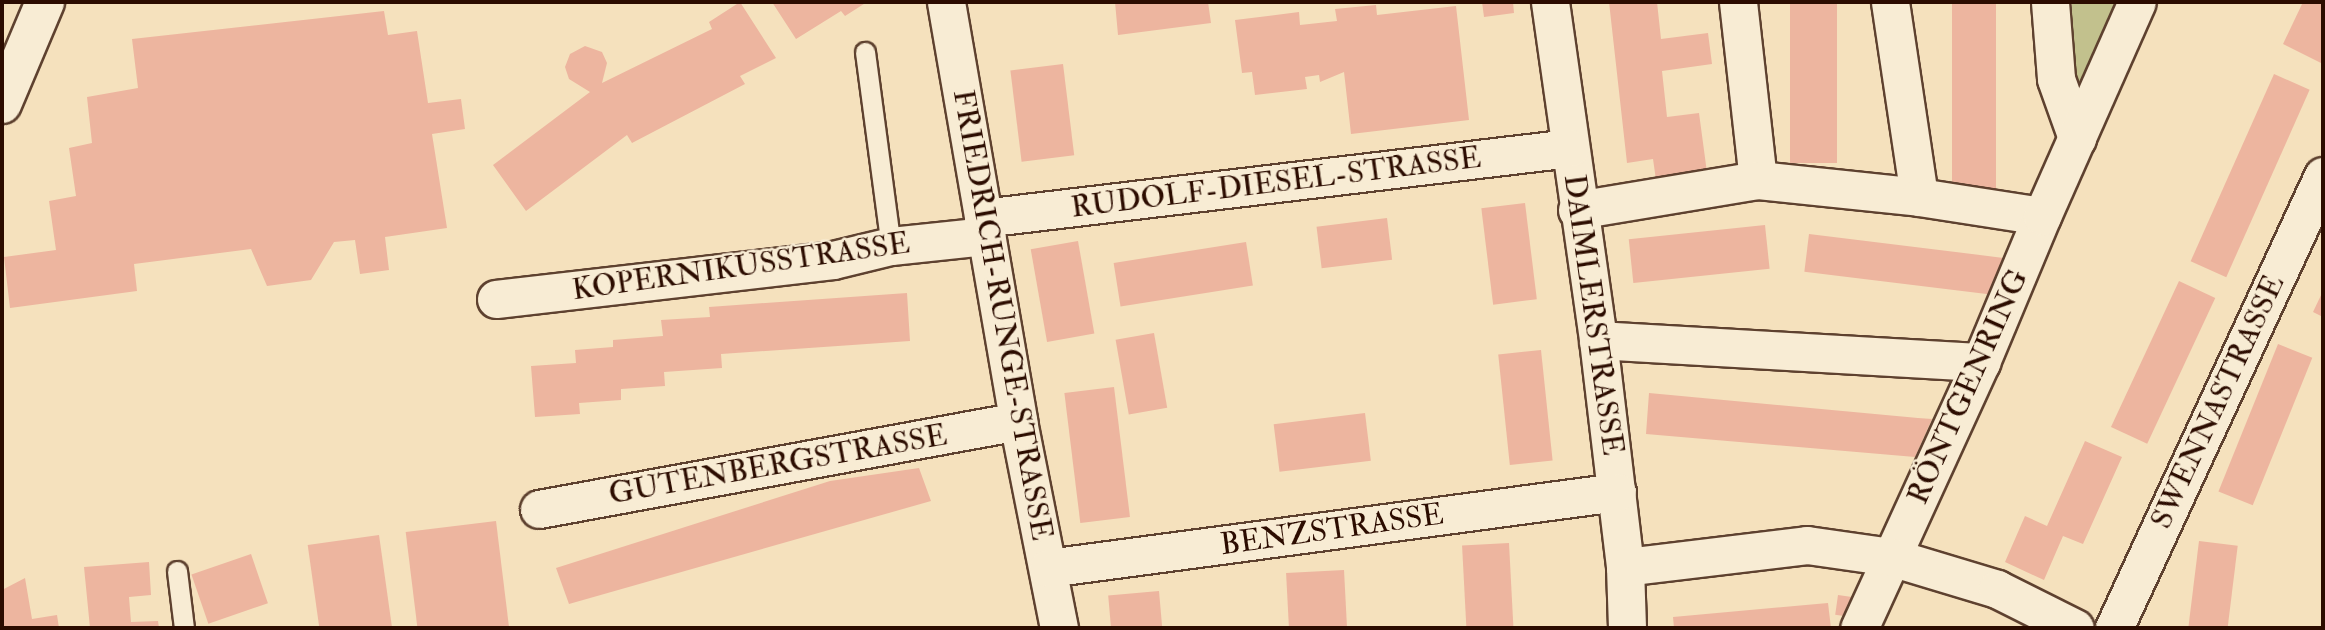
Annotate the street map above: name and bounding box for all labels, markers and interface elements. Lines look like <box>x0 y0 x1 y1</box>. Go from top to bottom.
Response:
street label: FRIEDRICH-RUNGE-STRASSE <box>945 87 1059 543</box>
street label: RUDOLF-DIESEL-STRASSE <box>1069 140 1483 226</box>
street label: DAIMLERSTRASSE <box>1555 172 1631 458</box>
street label: KOPERNIKUSSTRASSE <box>570 225 912 309</box>
street label: RÖNTGENRING <box>1900 264 2036 510</box>
street label: SWENNASTRASSE <box>2143 270 2293 534</box>
street label: GUTENBERGSTRASSE <box>606 418 950 512</box>
street label: BENZSTRASSE <box>1218 497 1446 563</box>

